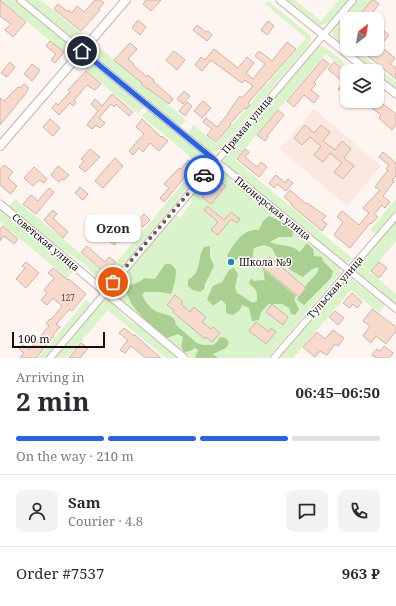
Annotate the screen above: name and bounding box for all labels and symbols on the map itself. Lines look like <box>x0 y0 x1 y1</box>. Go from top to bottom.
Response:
north arrow <box>340 12 384 56</box>
pin <box>65 34 99 68</box>
street label: Прямая улица <box>218 91 276 156</box>
courier <box>184 155 224 195</box>
street label: Пионерская улица <box>232 173 314 243</box>
street label: Советская улица <box>9 210 83 274</box>
callout: Ozon <box>85 214 141 242</box>
street label: Тульская улица <box>304 252 366 321</box>
place label: Школа №9 <box>239 255 292 269</box>
marker: Школа №9 <box>226 257 236 267</box>
pin <box>96 265 130 299</box>
house number: 127 <box>61 292 75 303</box>
scale bar <box>12 330 105 349</box>

